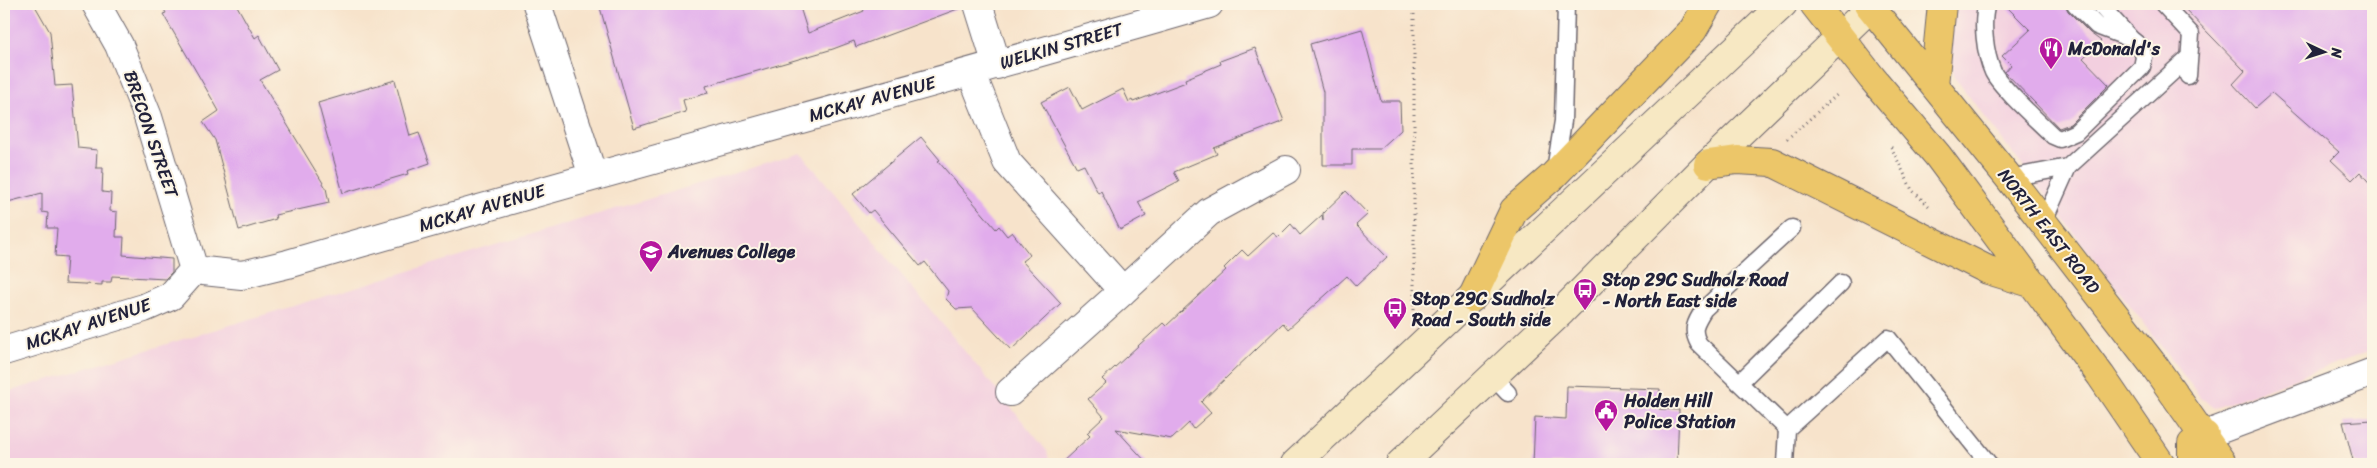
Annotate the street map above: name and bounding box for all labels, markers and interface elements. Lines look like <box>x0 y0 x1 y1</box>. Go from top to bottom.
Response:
street label: WELKIN STREET <box>996 13 1128 79</box>
north arrow <box>2300 28 2350 78</box>
place label: McDonald's <box>2067 33 2161 65</box>
restaurant icon: McDonald's <box>2038 36 2064 70</box>
text: N <box>2324 46 2349 59</box>
street label: BRECON STREET <box>114 66 188 203</box>
street label: MCKAY AVENUE <box>805 66 940 131</box>
street label: NORTH EAST ROAD <box>1989 161 2109 301</box>
street label: MCKAY AVENUE <box>415 174 550 241</box>
place label: Avenues College <box>667 236 795 268</box>
school or university icon: Avenues College <box>638 239 664 273</box>
place label: Stop 29C Sudholz Road - North East side <box>1601 264 1789 317</box>
bus stop icon: Stop 29C Sudholz Road - North East side <box>1572 277 1598 311</box>
place label: Stop 29C Sudholz Road - South side <box>1411 283 1556 336</box>
street label: MCKAY AVENUE <box>21 288 156 359</box>
bus stop icon: Stop 29C Sudholz Road - South side <box>1382 296 1408 330</box>
place label: Holden Hill Police Station <box>1623 385 1736 438</box>
public building icon: Holden Hill Police Station <box>1593 398 1619 432</box>

